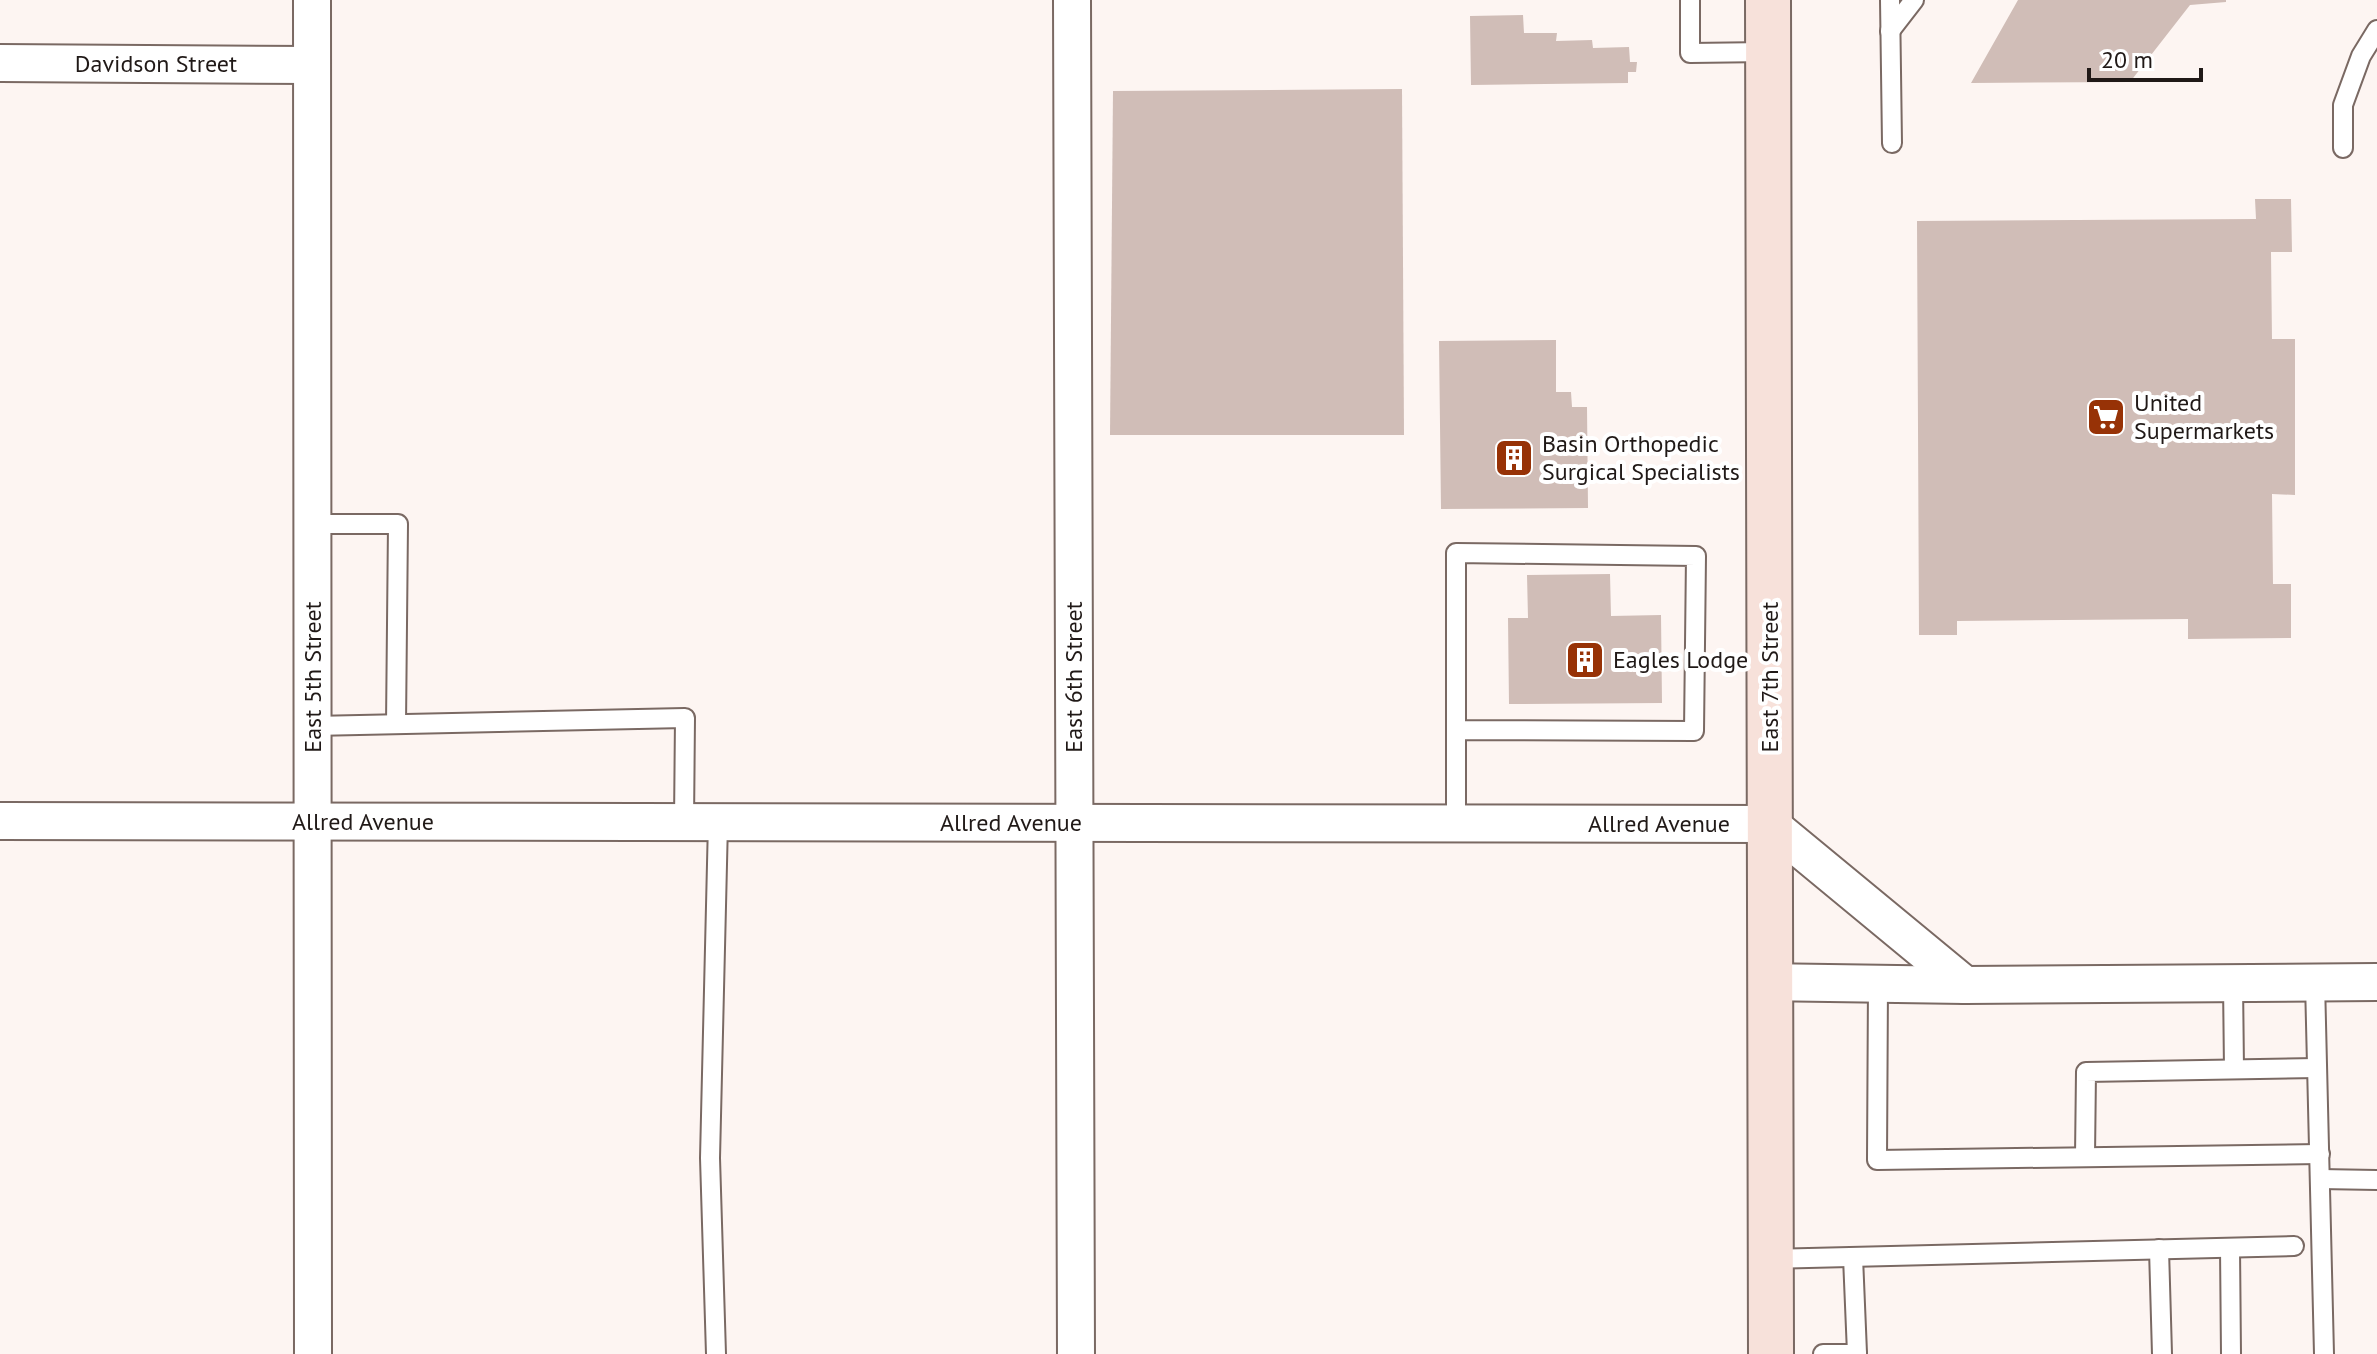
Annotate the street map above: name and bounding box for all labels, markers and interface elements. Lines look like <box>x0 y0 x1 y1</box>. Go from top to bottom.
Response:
scale bar <box>2089 32 2201 82</box>
text: 20 m <box>2101 44 2153 75</box>
street label: Davidson Street <box>75 48 237 79</box>
place label: United Supermarkets <box>2134 387 2274 446</box>
supermarket icon: United Supermarkets <box>2085 396 2127 438</box>
place label: Basin Orthopedic Surgical Specialists <box>1542 428 1740 487</box>
building icon: Basin Orthopedic Surgical Specialists <box>1493 437 1535 479</box>
street label: East 5th Street <box>297 601 328 753</box>
street label: East 6th Street <box>1058 601 1089 753</box>
street label: East 7th Street <box>1754 602 1785 752</box>
building icon: Eagles Lodge <box>1564 639 1606 681</box>
place label: Eagles Lodge <box>1613 644 1748 675</box>
street label: Allred Avenue <box>292 806 434 837</box>
street label: Allred Avenue <box>940 807 1082 838</box>
street label: Allred Avenue <box>1588 808 1730 839</box>

